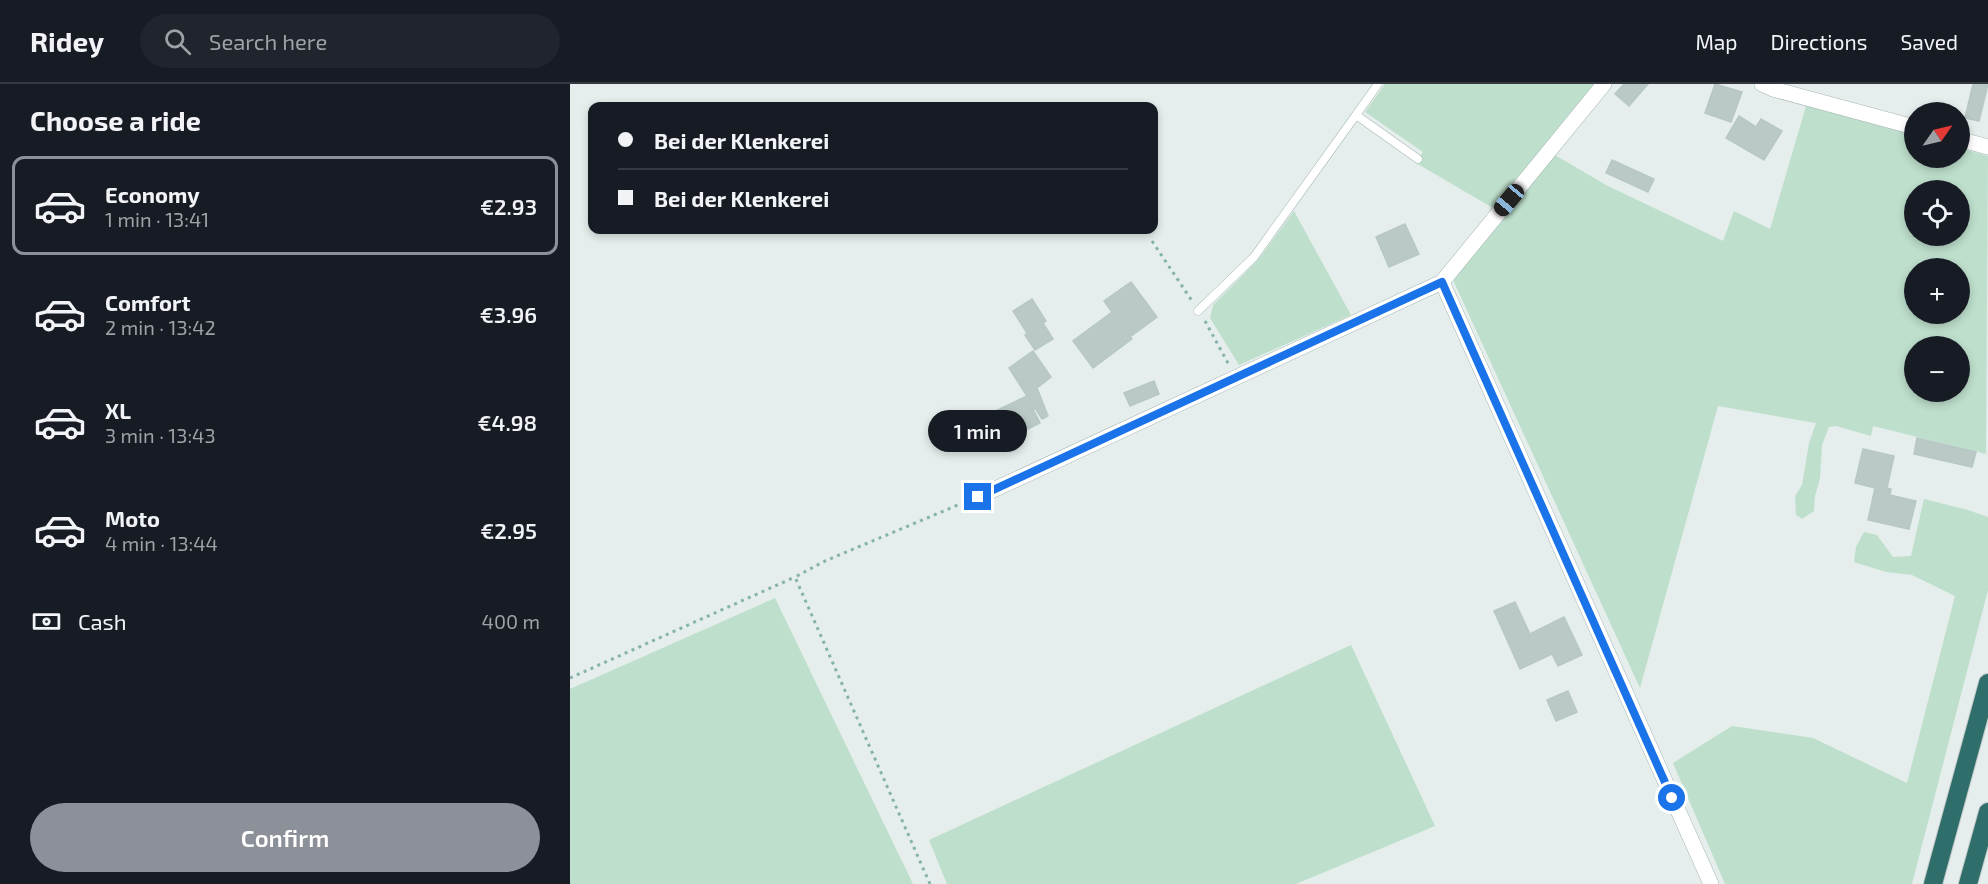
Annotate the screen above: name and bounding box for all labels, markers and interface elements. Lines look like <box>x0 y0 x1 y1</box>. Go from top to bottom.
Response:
search box <box>140 14 560 68</box>
text: Ridey <box>30 24 104 58</box>
icon: search <box>161 25 194 58</box>
text: Search here <box>209 28 327 54</box>
text: Map <box>1695 29 1738 54</box>
text: Directions <box>1771 29 1867 54</box>
text: Saved <box>1900 29 1958 54</box>
north arrow <box>1904 102 1970 168</box>
map controls <box>1904 102 1970 402</box>
text: Choose a ride <box>30 104 201 136</box>
text: Bei der Klenkerei <box>654 127 829 153</box>
icon: car <box>33 179 87 233</box>
car <box>1491 180 1527 220</box>
button: locate <box>1904 180 1970 246</box>
text: Economy <box>105 181 200 207</box>
text: Bei der Klenkerei <box>654 185 829 211</box>
text: €2.93 <box>480 193 537 219</box>
text: 1 min · 13:41 <box>105 207 209 231</box>
button: + <box>1904 258 1970 324</box>
icon: car <box>33 287 87 341</box>
text: Comfort <box>105 289 190 315</box>
text: €3.96 <box>480 301 537 327</box>
text: 2 min · 13:42 <box>105 315 216 339</box>
button: − <box>1904 336 1970 402</box>
icon: car <box>33 395 87 449</box>
text: XL <box>105 397 131 423</box>
text: €4.98 <box>478 409 537 435</box>
callout: 1 min <box>928 410 1028 452</box>
text: 1 min <box>954 419 1001 443</box>
text: 3 min · 13:43 <box>105 423 216 447</box>
route end <box>964 483 991 510</box>
icon: car <box>33 503 87 557</box>
text: Moto <box>105 505 160 531</box>
text: €2.95 <box>480 517 537 543</box>
text: 4 min · 13:44 <box>105 531 218 555</box>
icon: cash <box>30 605 63 638</box>
text: Cash <box>78 608 127 634</box>
text: 400 m <box>482 609 540 633</box>
route start <box>1658 784 1685 811</box>
button: Confirm <box>30 803 540 872</box>

